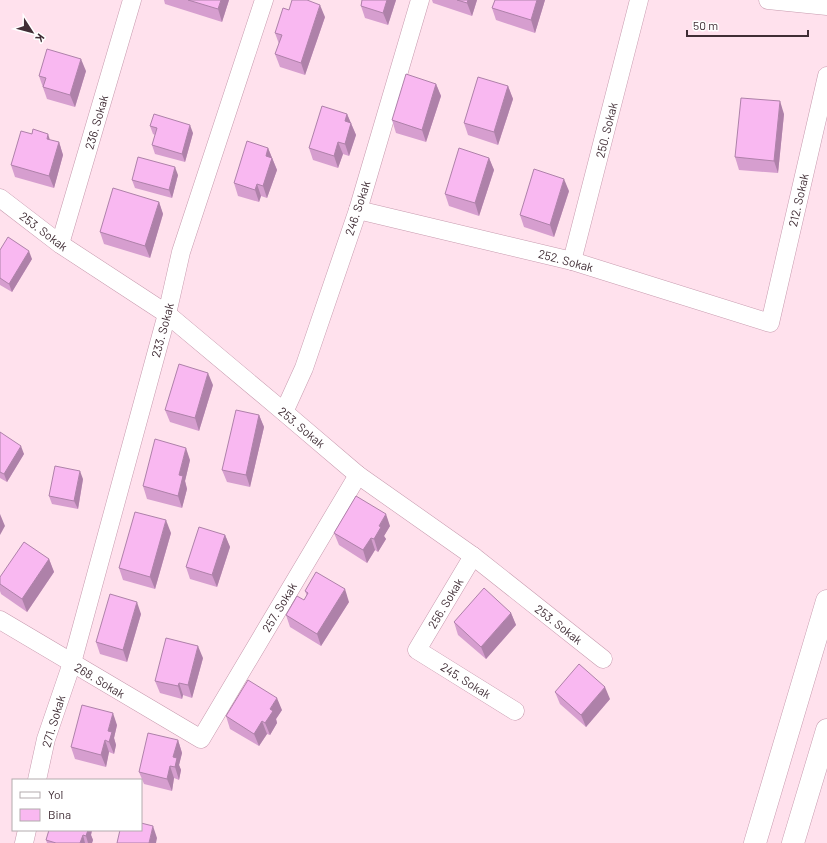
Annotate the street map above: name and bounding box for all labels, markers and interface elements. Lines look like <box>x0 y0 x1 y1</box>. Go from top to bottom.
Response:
north arrow <box>12 12 52 52</box>
scale bar <box>687 12 808 38</box>
text: 50 m <box>693 18 718 32</box>
text: K <box>33 32 48 45</box>
street label: 236. Sokak <box>82 93 110 151</box>
street label: 250. Sokak <box>592 101 620 159</box>
street label: 212. Sokak <box>785 172 811 228</box>
street label: 246. Sokak <box>342 179 372 237</box>
street label: 253. Sokak <box>17 209 71 253</box>
street label: 252. Sokak <box>537 246 595 274</box>
street label: 233. Sokak <box>148 301 176 359</box>
street label: 253. Sokak <box>276 404 328 450</box>
street label: 256. Sokak <box>425 575 465 631</box>
street label: 257. Sokak <box>259 580 299 634</box>
street label: 253. Sokak <box>533 601 585 647</box>
street label: 245. Sokak <box>438 659 494 701</box>
street label: 268. Sokak <box>72 660 128 700</box>
street label: 271. Sokak <box>38 693 68 749</box>
legend <box>12 779 142 831</box>
text: Yol <box>48 787 63 801</box>
text: Bina <box>48 807 71 821</box>

